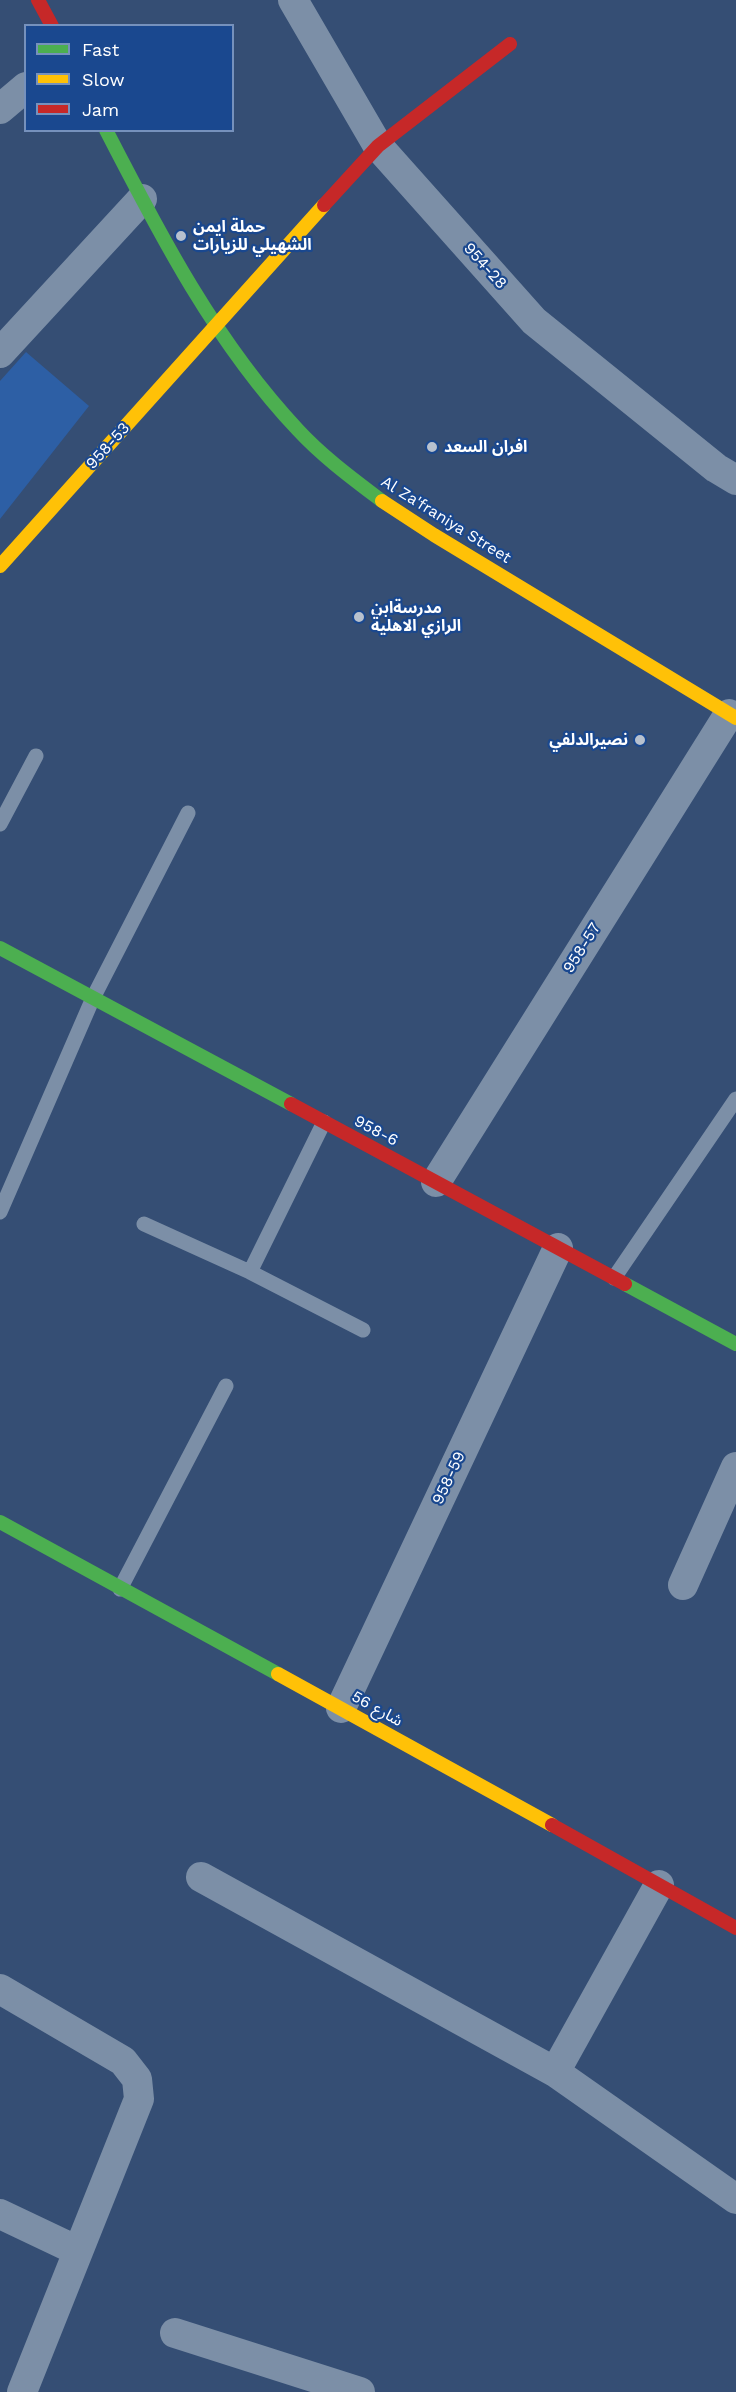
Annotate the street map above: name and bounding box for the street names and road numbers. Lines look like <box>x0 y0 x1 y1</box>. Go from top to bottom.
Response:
street label: 954-28 <box>459 239 511 293</box>
street label: 958-53 <box>82 419 134 473</box>
street label: Al Za'franiya Street <box>377 472 515 568</box>
street label: 958-57 <box>559 919 605 977</box>
street label: 958-6 <box>351 1112 401 1150</box>
street label: 958-59 <box>428 1448 470 1508</box>
street label: شارع 56 <box>348 1687 406 1731</box>

